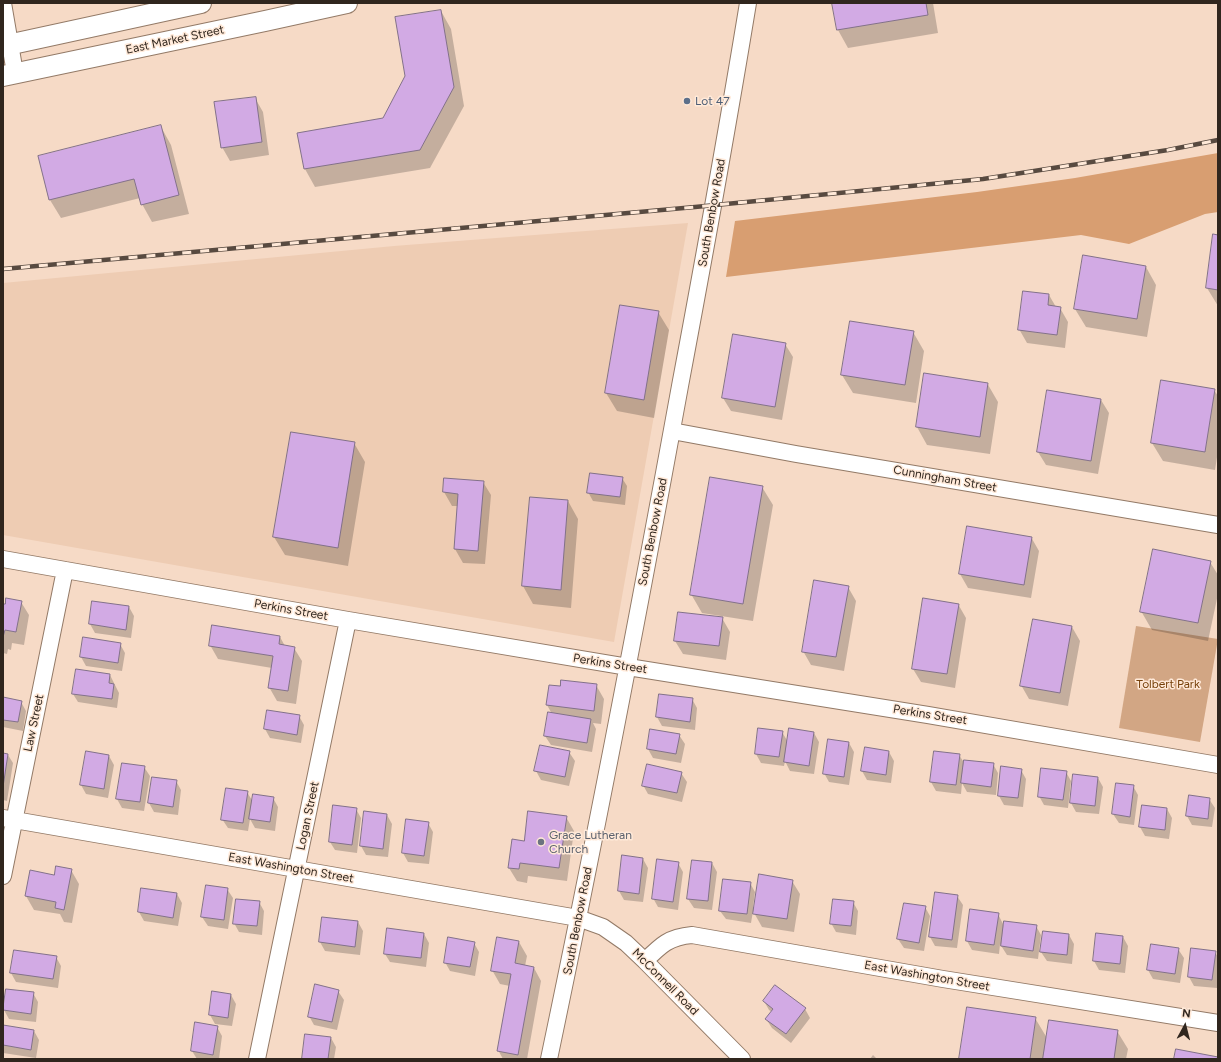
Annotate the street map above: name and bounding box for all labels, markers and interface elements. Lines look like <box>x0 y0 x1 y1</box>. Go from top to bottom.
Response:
street label: East Market Street <box>125 23 225 57</box>
place label: Lot 47 <box>695 94 730 108</box>
marker: Lot 47 <box>682 96 692 106</box>
street label: South Benbow Road <box>695 158 729 268</box>
street label: Cunningham Street <box>892 463 998 495</box>
street label: South Benbow Road <box>635 477 671 587</box>
street label: Perkins Street <box>253 596 329 624</box>
street label: Perkins Street <box>572 651 648 677</box>
park label: Tolbert Park <box>1136 677 1200 691</box>
street label: Law Street <box>21 693 47 753</box>
street label: Perkins Street <box>892 702 968 728</box>
street label: Logan Street <box>294 780 322 852</box>
place label: Grace Lutheran Church <box>549 828 632 856</box>
marker: Grace Lutheran Church <box>536 837 546 847</box>
street label: East Washington Street <box>227 850 355 886</box>
street label: South Benbow Road <box>560 866 596 976</box>
street label: McConnell Road <box>629 946 701 1018</box>
street label: East Washington Street <box>863 958 991 994</box>
north arrow <box>1165 1006 1205 1046</box>
text: N <box>1181 1007 1192 1021</box>

